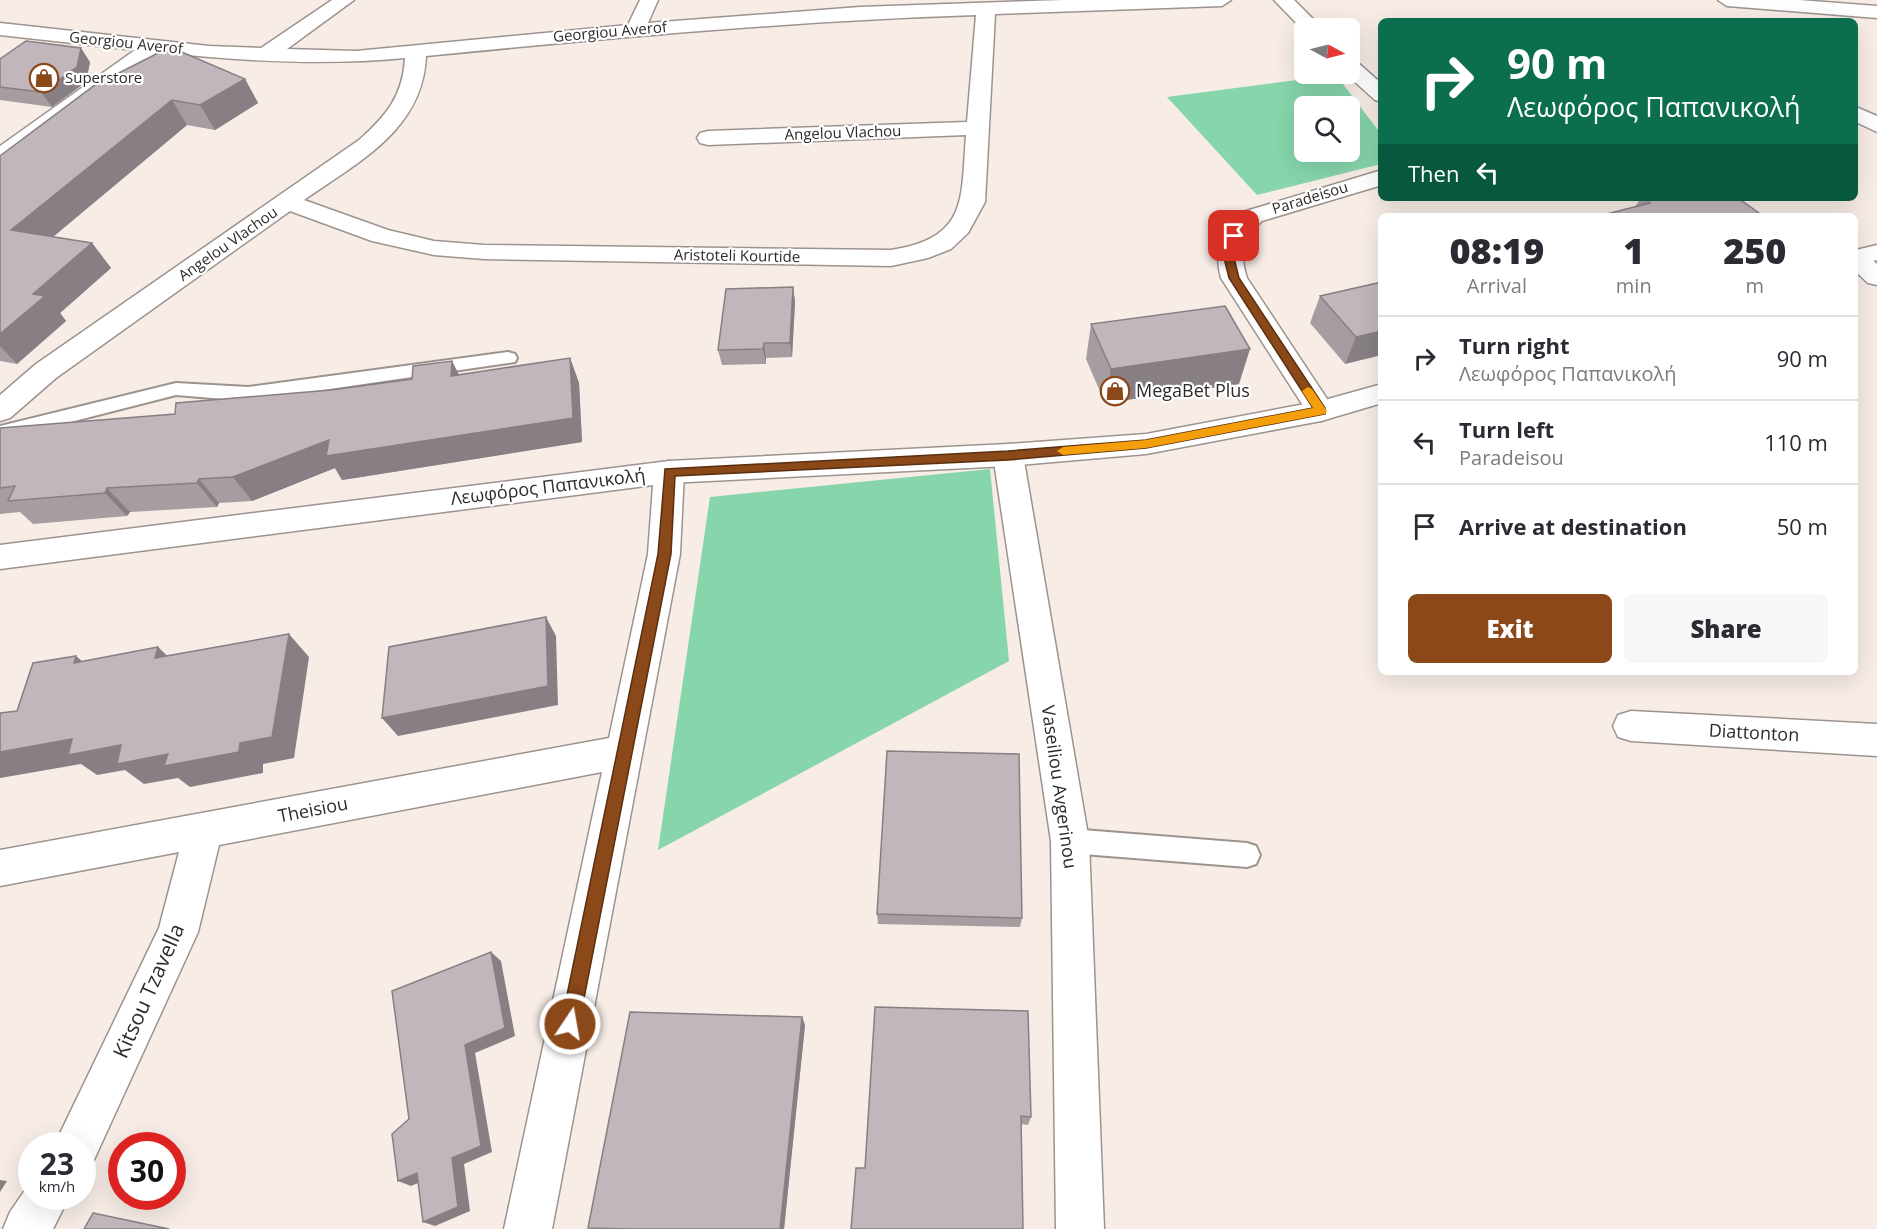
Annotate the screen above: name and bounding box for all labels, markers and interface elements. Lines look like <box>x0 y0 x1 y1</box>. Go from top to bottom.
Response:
street label: Georgiou Averof <box>552 16 669 46</box>
north arrow <box>1294 18 1360 84</box>
map controls <box>1294 18 1360 162</box>
street label: Georgiou Averof <box>68 26 185 58</box>
text: 90 m <box>1507 34 1607 91</box>
icon: right <box>1408 42 1486 120</box>
shop icon: Superstore <box>28 62 60 94</box>
place label: Superstore <box>65 67 142 87</box>
text: Λεωφόρος Παπανικολή <box>1507 88 1801 125</box>
button: search <box>1294 96 1360 162</box>
street label: Angelou Vlachou <box>784 120 902 144</box>
icon: left <box>1471 156 1504 189</box>
text: Then <box>1408 158 1459 188</box>
street label: Paradeisou <box>1269 176 1350 218</box>
street label: Angelou Vlachou <box>174 201 281 285</box>
pin <box>1208 210 1259 261</box>
icon: arrive <box>1217 219 1250 252</box>
text: 08:19 <box>1450 226 1544 275</box>
text: 1 <box>1623 226 1644 275</box>
text: 250 <box>1723 226 1786 275</box>
street label: Aristoteli Kourtide <box>674 244 800 266</box>
text: Arrival <box>1467 272 1527 299</box>
text: min <box>1616 272 1652 299</box>
text: m <box>1746 272 1764 299</box>
text: Turn right <box>1459 330 1570 360</box>
icon: right <box>1408 342 1441 375</box>
text: 90 m <box>1777 343 1828 373</box>
text: Λεωφόρος Παπανικολή <box>1459 360 1676 387</box>
shop icon: MegaBet Plus <box>1099 375 1131 407</box>
place label: MegaBet Plus <box>1136 378 1250 402</box>
text: Turn left <box>1459 414 1554 444</box>
icon: left <box>1408 426 1441 459</box>
text: 110 m <box>1764 427 1828 457</box>
text: Paradeisou <box>1459 444 1564 471</box>
street label: Λεωφόρος Παπανικολή <box>449 462 646 510</box>
icon: arrive <box>1408 510 1441 543</box>
text: Arrive at destination <box>1459 511 1687 541</box>
text: 50 m <box>1777 511 1828 541</box>
button: Exit <box>1408 594 1612 663</box>
button: Share <box>1624 594 1828 663</box>
street label: Vaseiliou Avgerinou <box>1037 704 1083 870</box>
street label: Diattonton <box>1708 718 1800 746</box>
street label: Theisiou <box>276 791 350 828</box>
street label: Kitsou Tzavella <box>106 919 190 1062</box>
position arrow <box>538 992 602 1056</box>
speed limit sign: 30 <box>108 1132 186 1210</box>
text: 23 <box>40 1143 74 1184</box>
text: km/h <box>39 1176 75 1196</box>

